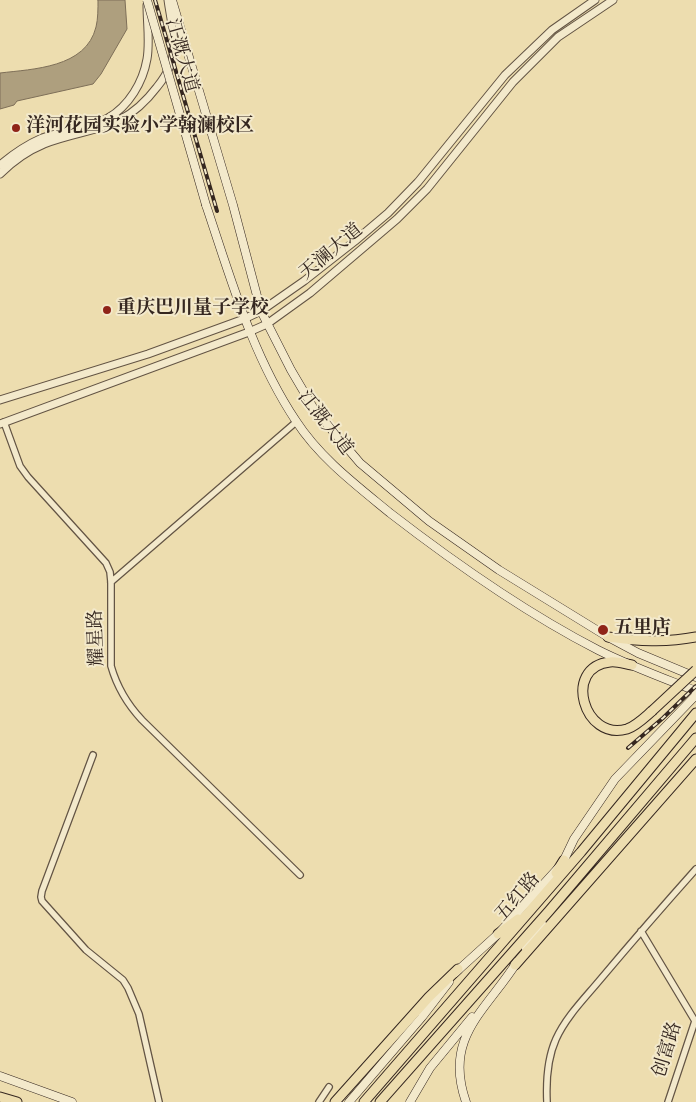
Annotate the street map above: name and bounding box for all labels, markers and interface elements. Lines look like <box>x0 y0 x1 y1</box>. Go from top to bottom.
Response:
street label: 江溉大道 <box>159 16 201 96</box>
place label: 洋河花园实验小学翰澜校区 <box>26 117 254 139</box>
marker: 洋河花园实验小学翰澜校区 <box>10 122 22 134</box>
street label: 天澜大道 <box>296 220 368 286</box>
place label: 重庆巴川量子学校 <box>117 299 269 321</box>
marker: 重庆巴川量子学校 <box>101 304 113 316</box>
street label: 江溉大道 <box>292 387 356 461</box>
street label: 耀星路 <box>86 609 110 667</box>
place label: 五里店 <box>614 619 671 641</box>
marker: 五里店 <box>596 623 610 637</box>
street label: 五红路 <box>492 869 546 927</box>
street label: 创富路 <box>650 1019 688 1081</box>

